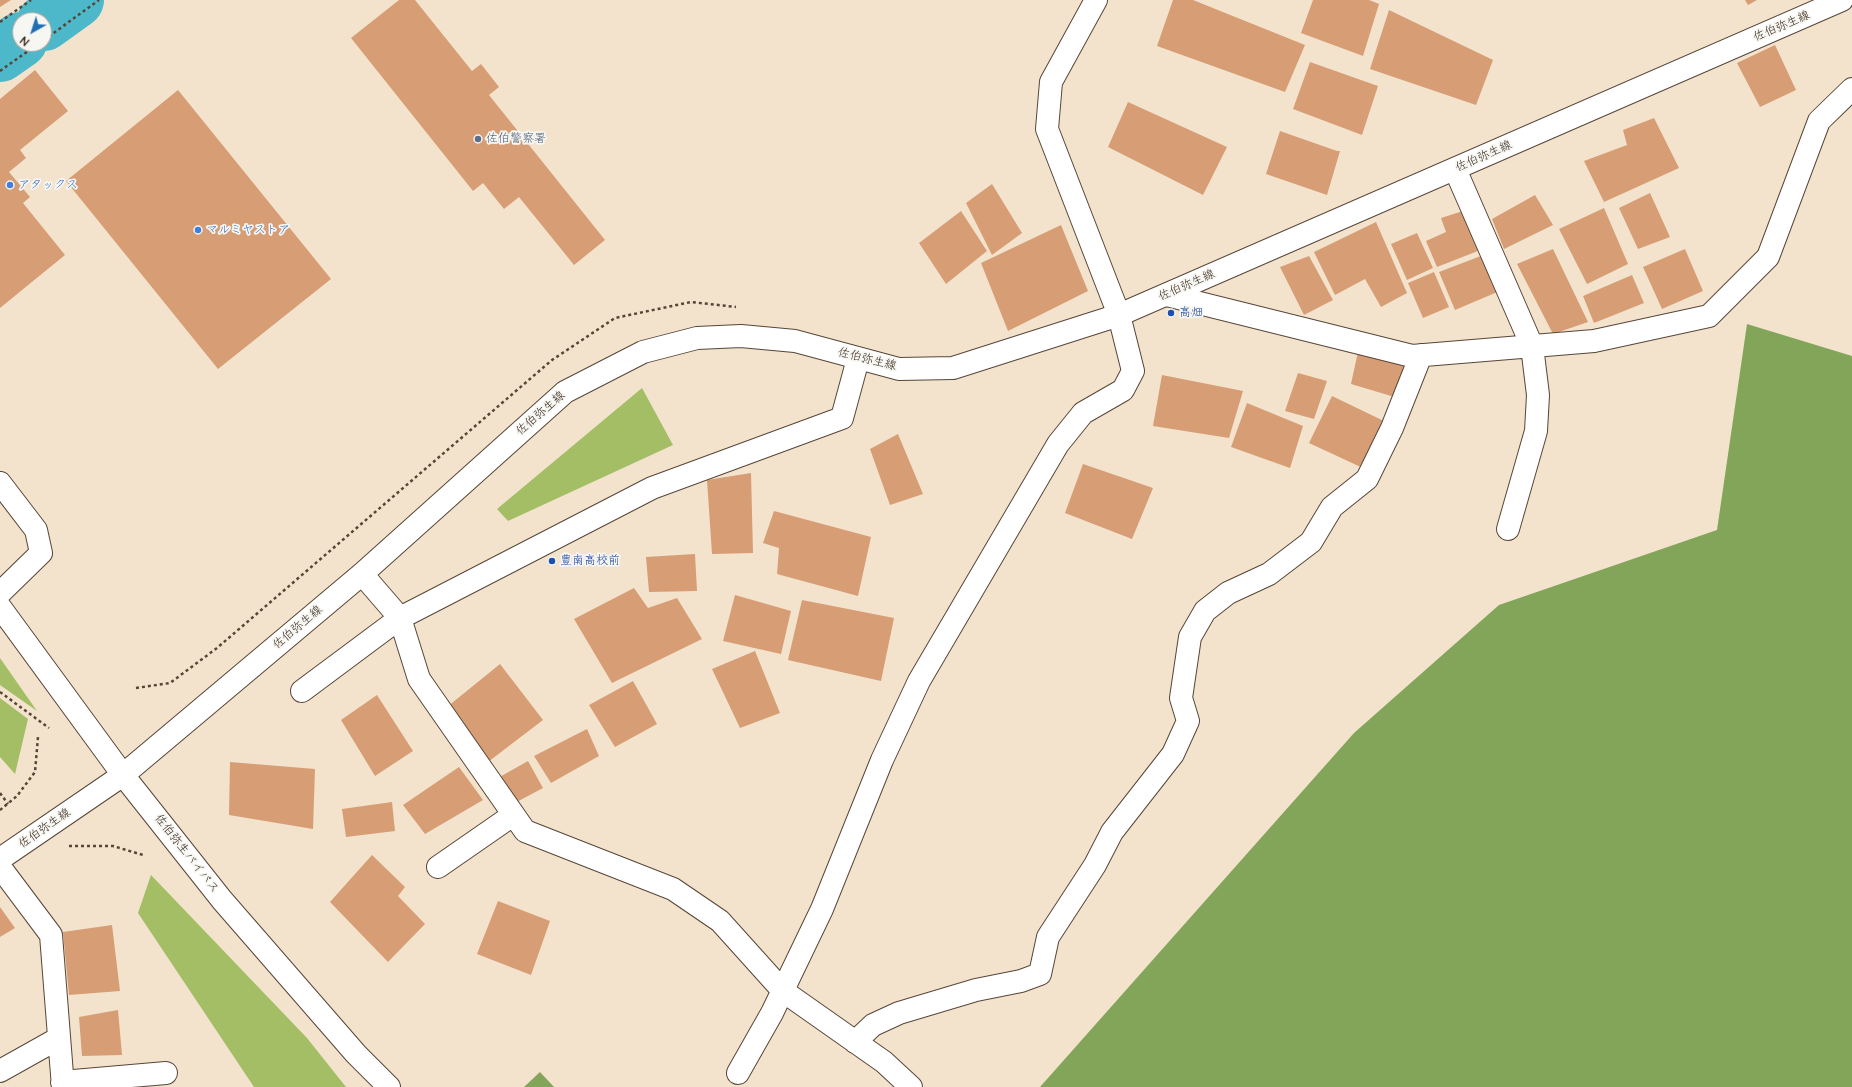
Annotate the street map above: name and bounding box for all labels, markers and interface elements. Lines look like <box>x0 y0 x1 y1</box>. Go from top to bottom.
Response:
street label: 佐伯弥生線 <box>1752 9 1812 45</box>
north arrow <box>12 12 52 52</box>
text: N <box>17 33 32 49</box>
place label: 佐伯警察署 <box>486 132 546 146</box>
marker: 佐伯警察署 <box>473 134 483 144</box>
street label: 佐伯弥生線 <box>1454 138 1514 176</box>
place label: アタックス <box>18 178 78 192</box>
marker: アタックス <box>5 180 15 190</box>
place label: マルミヤストア <box>206 223 290 237</box>
marker: マルミヤストア <box>193 225 203 235</box>
street label: 佐伯弥生線 <box>1157 267 1217 305</box>
place label: 高畑 <box>1179 306 1203 320</box>
marker: 高畑 <box>1166 308 1176 318</box>
street label: 佐伯弥生線 <box>836 346 898 374</box>
street label: 佐伯弥生線 <box>514 389 568 439</box>
place label: 豊南高校前 <box>560 554 620 568</box>
marker: 豊南高校前 <box>547 556 557 566</box>
street label: 佐伯弥生線 <box>270 603 326 653</box>
street label: 佐伯弥生線 <box>16 806 74 852</box>
street label: 佐伯弥生バイパス <box>151 812 221 896</box>

